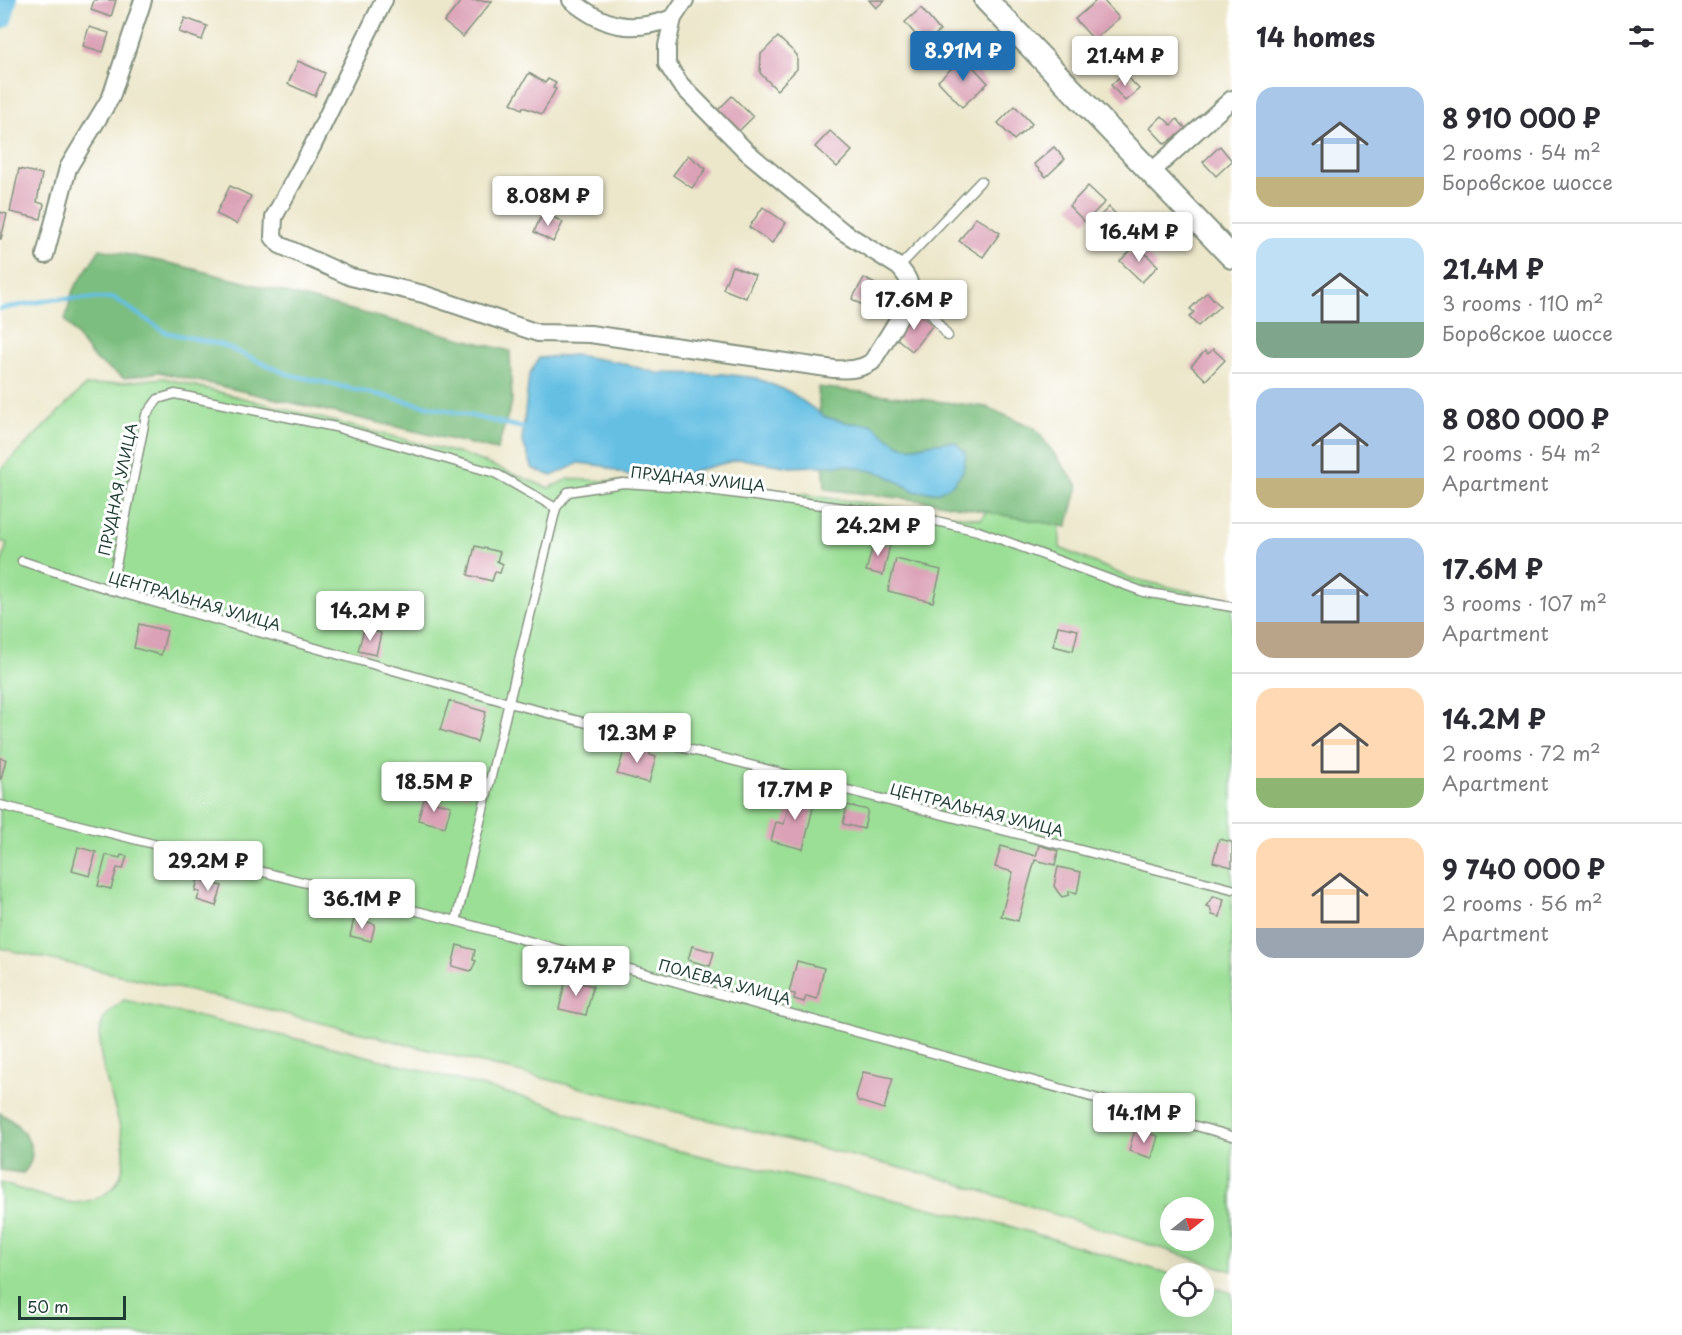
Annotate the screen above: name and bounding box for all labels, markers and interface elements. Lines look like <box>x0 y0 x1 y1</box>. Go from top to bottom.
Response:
text: 14 homes <box>1256 17 1375 56</box>
icon: filters <box>1625 20 1658 53</box>
pin: 8.91M ₽ <box>908 31 1018 82</box>
text: 8.91M ₽ <box>924 35 1002 65</box>
pin: 21.4M ₽ <box>1070 36 1180 87</box>
text: 21.4M ₽ <box>1086 40 1164 70</box>
text: 8 910 000 ₽ <box>1442 98 1600 137</box>
icon: home <box>1304 111 1376 183</box>
text: 2 rooms · 54 m² <box>1442 137 1601 167</box>
text: Боровское шоссе <box>1442 167 1613 197</box>
pin: 8.08M ₽ <box>493 176 603 227</box>
text: 8.08M ₽ <box>506 180 590 210</box>
pin: 16.4M ₽ <box>1084 212 1194 263</box>
text: 16.4M ₽ <box>1100 216 1178 246</box>
text: 21.4M ₽ <box>1442 249 1544 288</box>
icon: home <box>1304 262 1376 334</box>
pin: 17.6M ₽ <box>859 280 969 331</box>
text: 17.6M ₽ <box>875 284 953 314</box>
text: 3 rooms · 110 m² <box>1442 288 1604 318</box>
text: Боровское шоссе <box>1442 318 1613 348</box>
text: 8 080 000 ₽ <box>1442 399 1609 438</box>
icon: home <box>1304 412 1376 484</box>
street label: ПРУДНАЯ УЛИЦА <box>92 421 142 557</box>
text: 2 rooms · 54 m² <box>1442 438 1601 468</box>
street label: ПРУДНАЯ УЛИЦА <box>630 460 766 496</box>
text: Apartment <box>1442 468 1549 498</box>
pin: 24.2M ₽ <box>823 506 933 557</box>
text: 24.2M ₽ <box>836 510 920 540</box>
text: 17.6M ₽ <box>1442 549 1543 588</box>
icon: home <box>1304 562 1376 634</box>
street label: ЦЕНТРАЛЬНАЯ УЛИЦА <box>106 564 284 636</box>
text: 3 rooms · 107 m² <box>1442 588 1607 618</box>
pin: 14.2M ₽ <box>315 591 425 642</box>
text: 14.2M ₽ <box>330 595 410 625</box>
text: Apartment <box>1442 618 1549 648</box>
text: 14.2M ₽ <box>1442 699 1546 738</box>
icon: home <box>1304 712 1376 784</box>
pin: 12.3M ₽ <box>582 713 692 764</box>
text: 12.3M ₽ <box>598 717 676 747</box>
text: 2 rooms · 72 m² <box>1442 738 1601 768</box>
pin: 18.5M ₽ <box>379 762 489 813</box>
text: 18.5M ₽ <box>395 766 473 796</box>
text: Apartment <box>1442 768 1549 798</box>
pin: 17.7M ₽ <box>740 770 850 821</box>
text: 17.7M ₽ <box>757 774 833 804</box>
street label: ЦЕНТРАЛЬНАЯ УЛИЦА <box>888 776 1066 842</box>
pin: 29.2M ₽ <box>153 841 263 892</box>
text: 29.2M ₽ <box>168 845 248 875</box>
text: 9 740 000 ₽ <box>1442 849 1605 888</box>
icon: home <box>1304 862 1376 934</box>
pin: 36.1M ₽ <box>307 879 417 930</box>
text: 36.1M ₽ <box>323 883 401 913</box>
text: 2 rooms · 56 m² <box>1442 888 1603 918</box>
text: Apartment <box>1442 918 1549 948</box>
pin: 9.74M ₽ <box>521 946 631 997</box>
text: 9.74M ₽ <box>536 950 616 980</box>
street label: ПОЛЕВАЯ УЛИЦА <box>656 952 794 1010</box>
pin: 14.1M ₽ <box>1089 1093 1199 1144</box>
text: 14.1M ₽ <box>1107 1097 1181 1127</box>
north arrow <box>1160 1197 1214 1251</box>
map controls <box>1160 1197 1214 1317</box>
button: locate <box>1160 1263 1214 1317</box>
scale bar <box>18 1293 126 1320</box>
text: 50 m <box>27 1294 68 1318</box>

